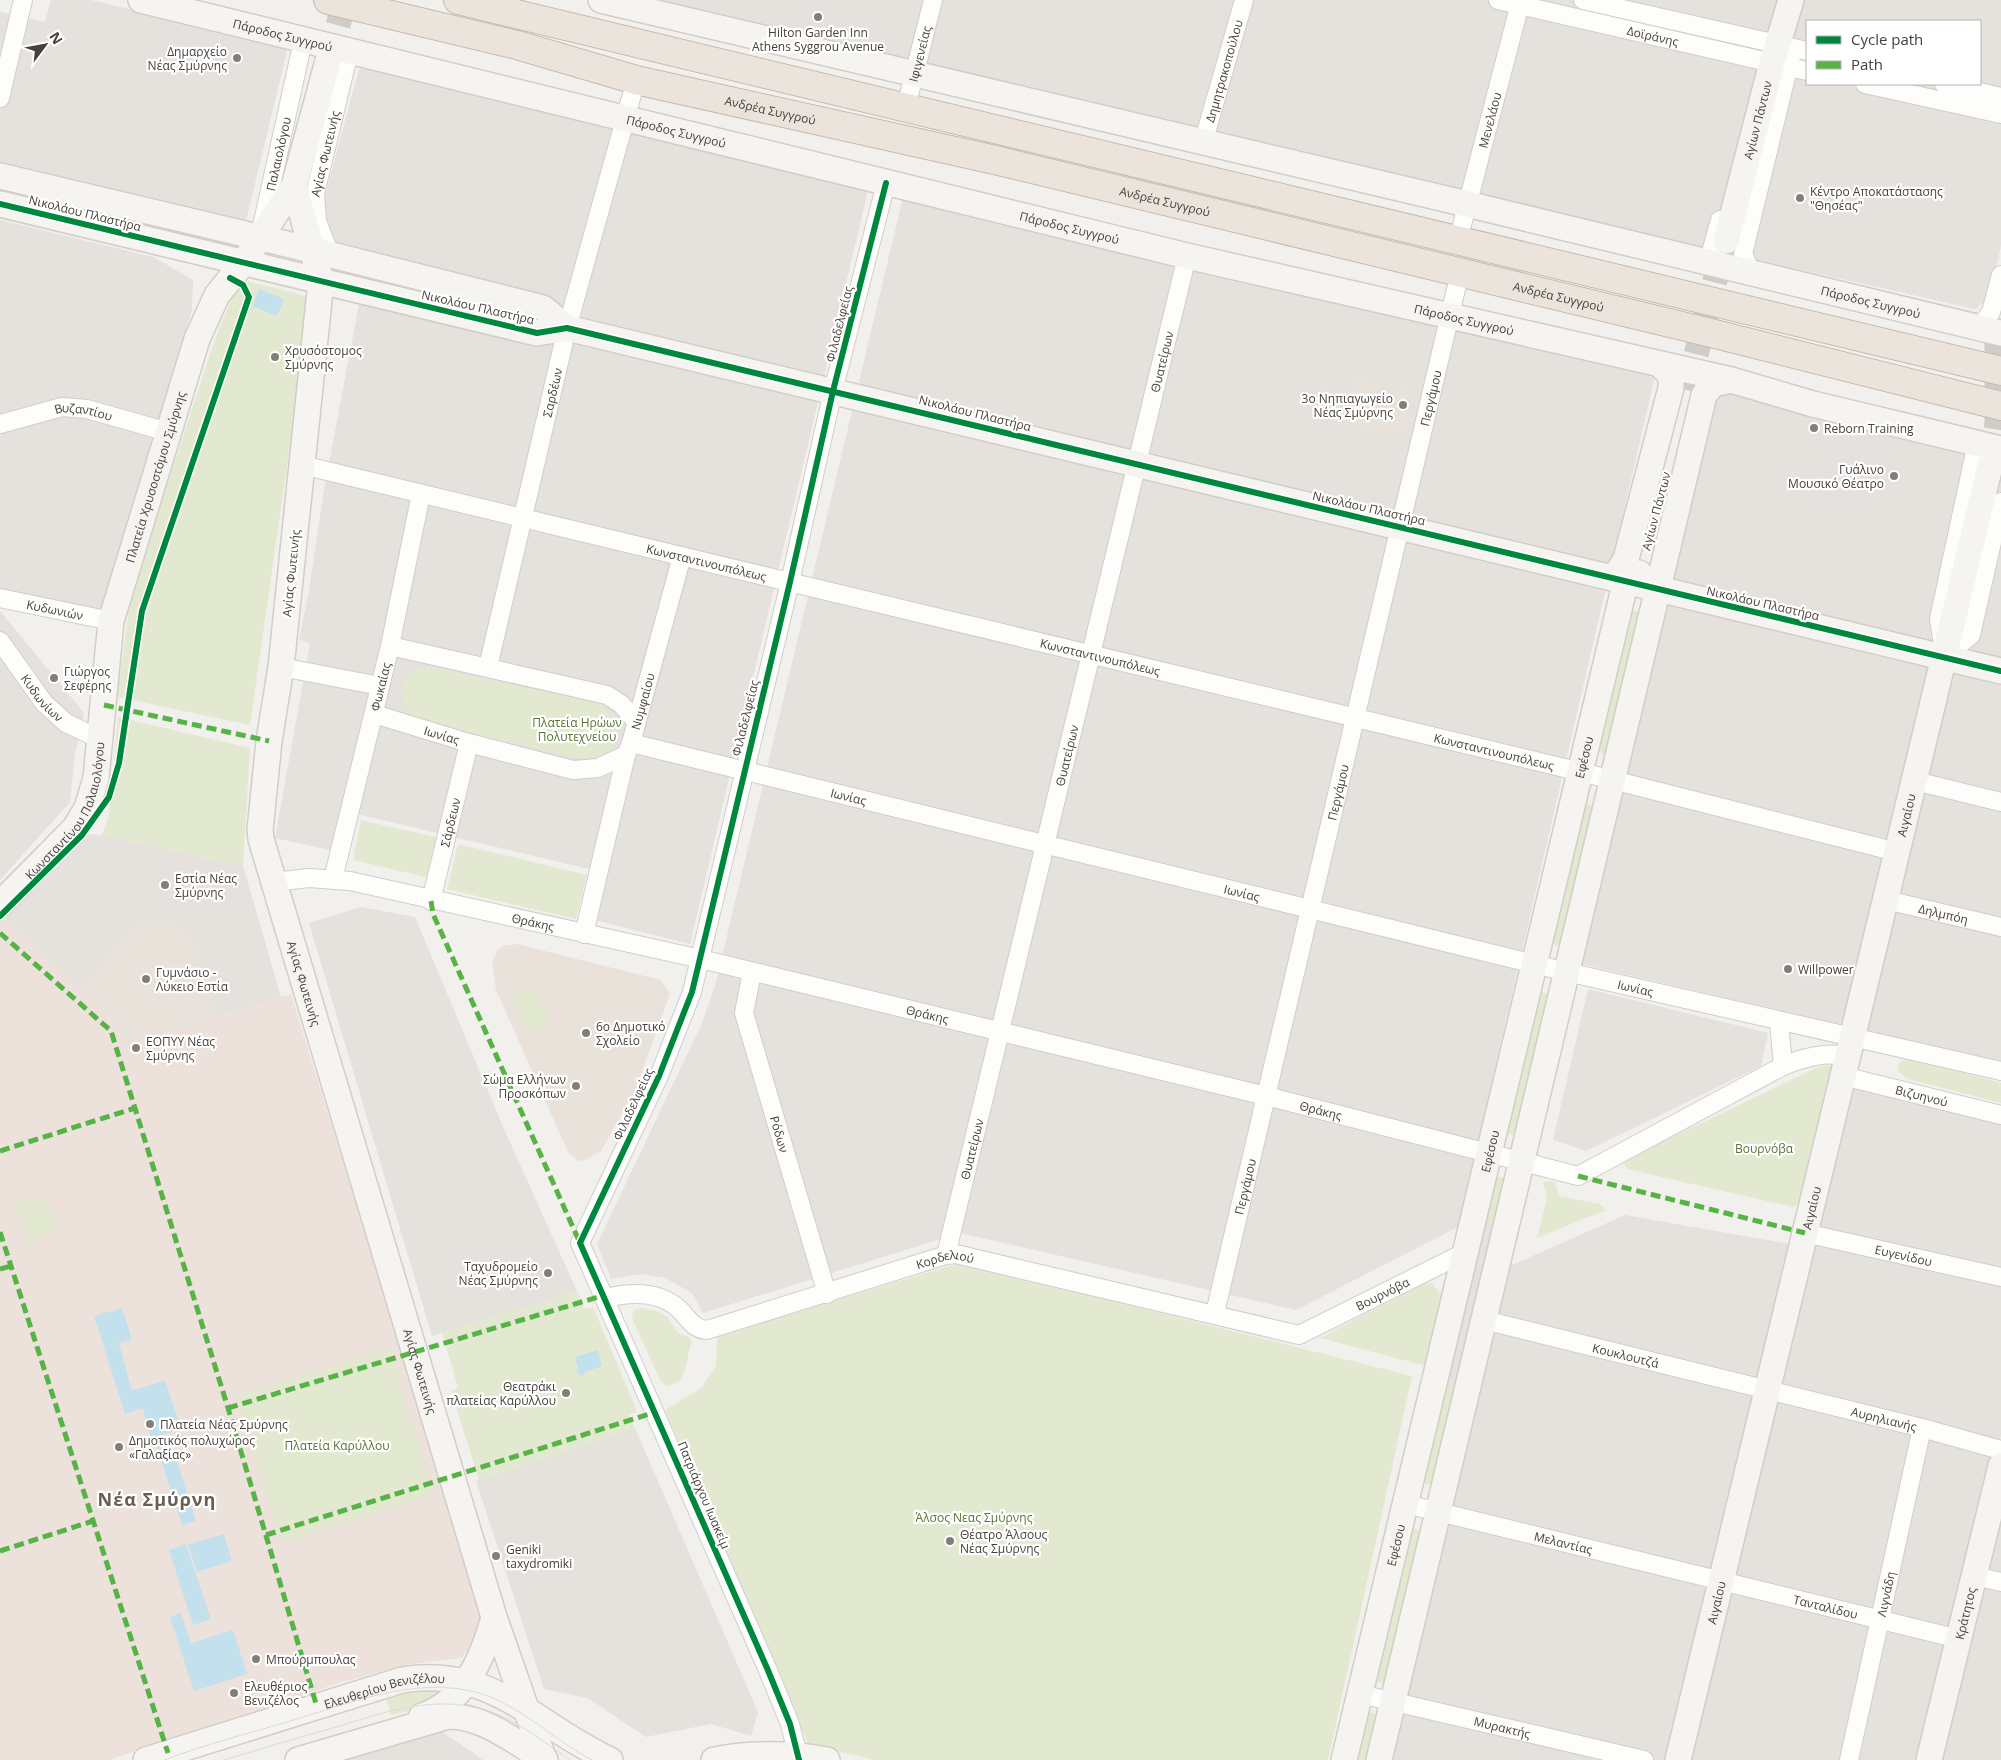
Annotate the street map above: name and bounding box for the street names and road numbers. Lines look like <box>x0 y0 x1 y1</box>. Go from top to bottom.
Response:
street label: Πάροδος Συγγρού <box>231 14 334 55</box>
street label: Δημητρακοπούλου <box>1201 18 1246 124</box>
street label: Δοϊράνης <box>1625 21 1681 50</box>
street label: Ιφιγενείας <box>904 24 935 84</box>
street label: Αγίων Πάντων <box>1739 79 1776 161</box>
street label: Μενελάου <box>1474 90 1505 150</box>
street label: Ανδρέα Συγγρού <box>723 92 818 128</box>
street label: Αγίας Φωτεινής <box>306 109 343 198</box>
street label: Πάροδος Συγγρού <box>625 111 728 151</box>
street label: Παλαιολόγου <box>262 115 294 192</box>
street label: Ανδρέα Συγγρού <box>1118 182 1212 220</box>
street label: Νικολάου Πλαστήρα <box>27 191 144 235</box>
street label: Πάροδος Συγγρού <box>1018 207 1121 248</box>
street label: Ανδρέα Συγγρού <box>1512 277 1606 315</box>
street label: Πάροδος Συγγρού <box>1819 281 1922 322</box>
street label: Φιλαδελφείας <box>821 284 857 364</box>
street label: Νικολάου Πλαστήρα <box>420 286 537 328</box>
street label: Πάροδος Συγγρού <box>1412 300 1516 339</box>
street label: Θυατείρων <box>1146 329 1177 394</box>
street label: Σαρδέων <box>538 366 566 419</box>
street label: Περγάμου <box>1416 368 1445 428</box>
street label: Πλατεία Χρυσοστόμου Σμύρνης <box>121 389 189 564</box>
street label: Νικολάου Πλαστήρα <box>917 391 1034 435</box>
street label: Βυζαντίου <box>52 399 114 424</box>
street label: Αγίων Πάντων <box>1637 470 1675 552</box>
street label: Νικολάου Πλαστήρα <box>1311 487 1428 529</box>
street label: Αγίας Φωτεινής <box>278 528 304 618</box>
street label: Κωνσταντινουπόλεως <box>645 539 769 585</box>
street label: Νικολάου Πλαστήρα <box>1705 582 1822 624</box>
street label: Κυδωνιών <box>25 595 85 624</box>
street label: Κωνσταντινουπόλεως <box>1038 634 1162 679</box>
street label: Φωκαίας <box>366 660 394 713</box>
street label: Κυδωνίων <box>18 671 67 725</box>
street label: Νυμφαίου <box>626 671 658 732</box>
street label: Φιλαδελφείας <box>727 678 763 758</box>
street label: Ιωνίας <box>422 721 462 748</box>
street label: Θυατείρων <box>1051 723 1082 788</box>
street label: Κωνσταντινουπόλεως <box>1432 729 1556 774</box>
street label: Εφέσου <box>1570 734 1597 780</box>
street label: Κωνσταντίνου Παλαιολόγου <box>21 741 108 883</box>
street label: Περγάμου <box>1323 762 1352 822</box>
street label: Ιωνίας <box>829 784 868 809</box>
street label: Αιγαίου <box>1892 792 1919 838</box>
street label: Σάρδεων <box>436 796 464 849</box>
street label: Ιωνίας <box>1222 880 1262 905</box>
street label: Δηλμπόη <box>1917 899 1970 928</box>
street label: Θράκης <box>510 909 556 935</box>
street label: Αγίας Φωτεινής <box>283 939 325 1028</box>
street label: Ιωνίας <box>1616 975 1655 1000</box>
street label: Θράκης <box>904 1001 951 1027</box>
street label: Φιλαδελφείας <box>609 1065 657 1143</box>
street label: Βιζυηνού <box>1894 1081 1950 1110</box>
street label: Θράκης <box>1298 1096 1344 1124</box>
street label: Ρόδων <box>766 1114 793 1154</box>
street label: Θυατείρων <box>956 1117 987 1181</box>
street label: Εφέσου <box>1476 1128 1503 1174</box>
street label: Περγάμου <box>1230 1157 1260 1216</box>
street label: Αιγαίου <box>1798 1185 1825 1231</box>
street label: Ευγενίδου <box>1873 1240 1934 1270</box>
street label: Κορδελιού <box>914 1245 976 1272</box>
street label: Βουρνόβα <box>1353 1273 1413 1314</box>
street label: Αγίας Φωτεινής <box>400 1327 441 1416</box>
street label: Κουκλουτζά <box>1591 1339 1661 1372</box>
street label: Αυρηλιανής <box>1849 1402 1919 1435</box>
street label: Πατριάρχου Ιωακείμ <box>674 1439 734 1551</box>
street label: Εφέσου <box>1382 1522 1409 1568</box>
street label: Μελαντίας <box>1532 1527 1595 1558</box>
street label: Λιγνάδη <box>1872 1570 1899 1618</box>
street label: Αιγαίου <box>1703 1579 1729 1626</box>
street label: Κράτητος <box>1950 1585 1980 1641</box>
street label: Τανταλίδου <box>1792 1590 1860 1623</box>
street label: Ελευθερίου Βενιζέλου <box>322 1669 446 1712</box>
street label: Μυρακτής <box>1472 1712 1533 1742</box>

